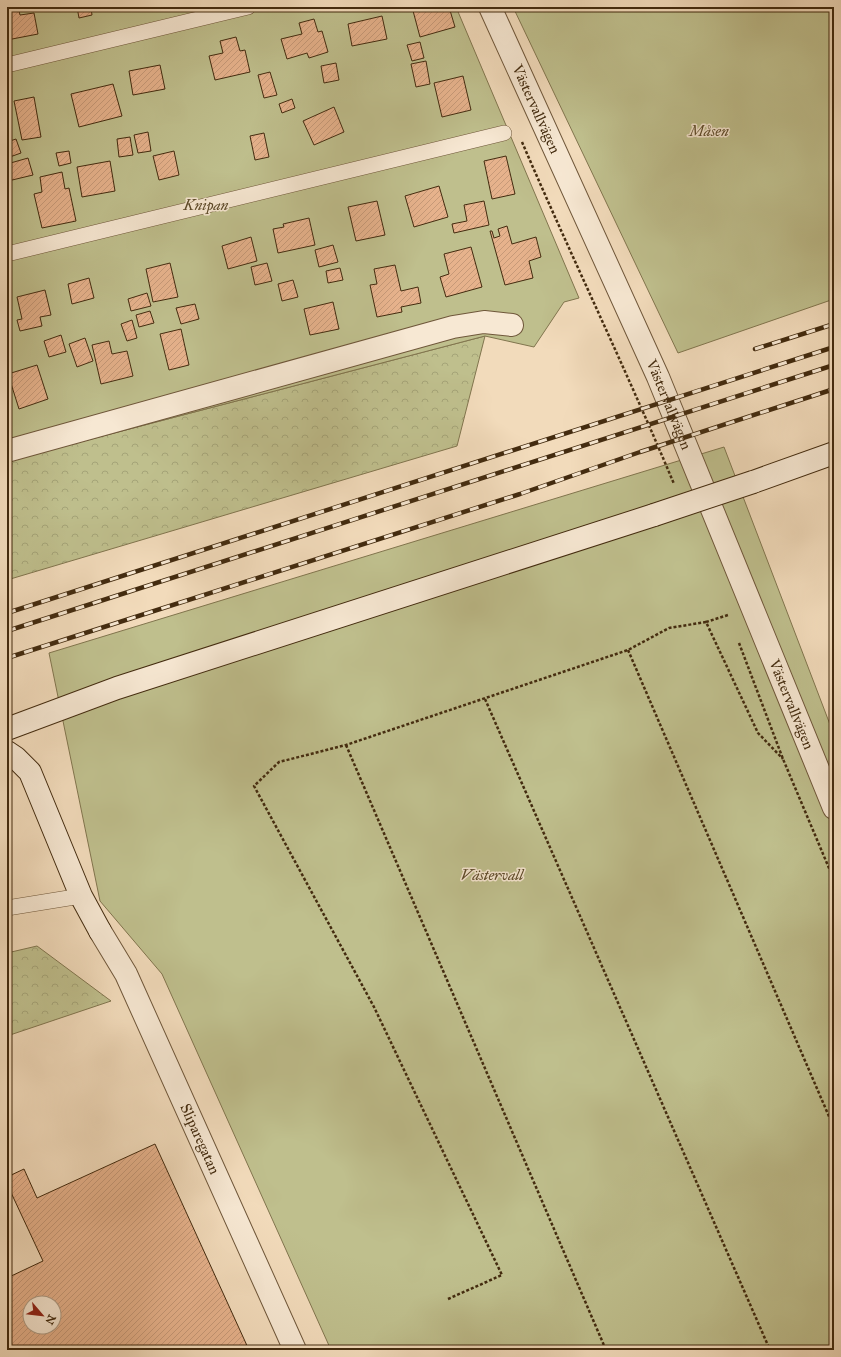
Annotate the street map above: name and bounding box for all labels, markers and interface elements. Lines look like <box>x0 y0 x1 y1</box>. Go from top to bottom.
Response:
street label: Västervallvägen <box>508 61 564 156</box>
park label: Måsen <box>687 122 729 140</box>
park label: Knipan <box>183 196 229 215</box>
street label: Västervallvägen <box>642 356 696 452</box>
street label: Västervallvägen <box>765 656 818 752</box>
park label: Västervall <box>461 866 525 884</box>
street label: Sliparegatan <box>176 1101 224 1177</box>
north arrow <box>22 1295 62 1335</box>
text: N <box>42 1312 58 1327</box>

